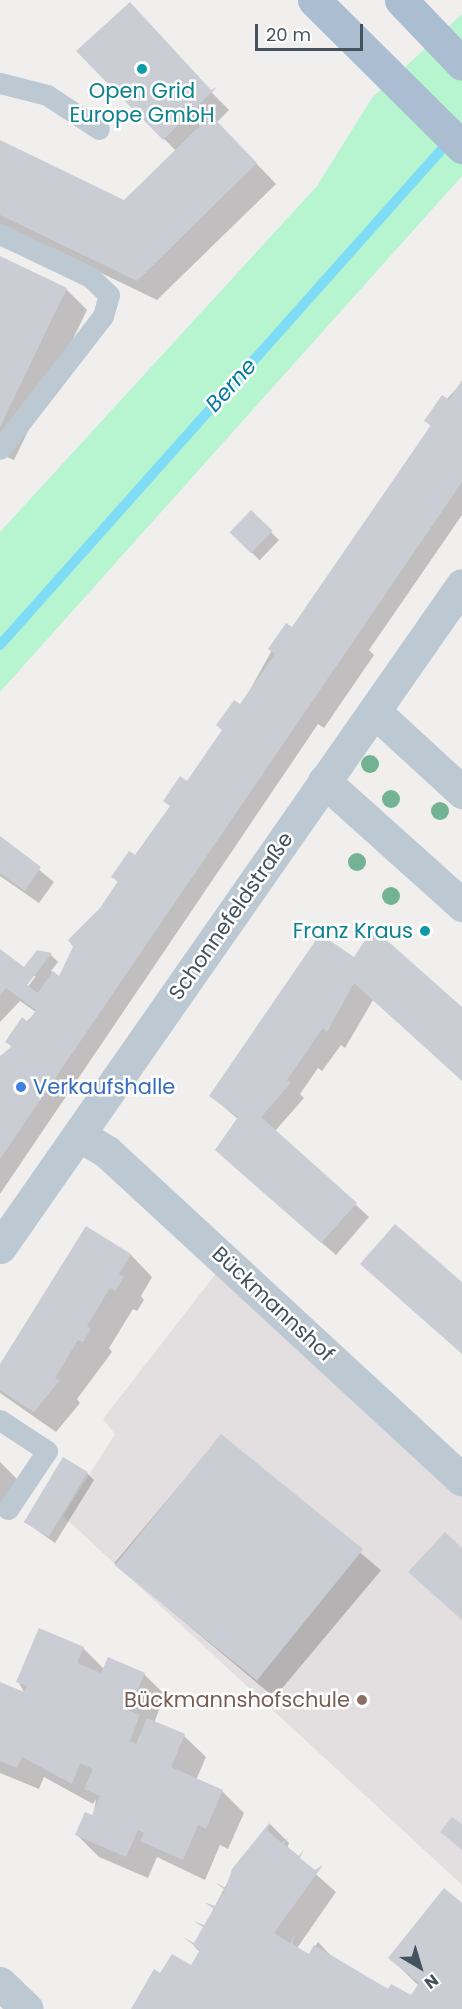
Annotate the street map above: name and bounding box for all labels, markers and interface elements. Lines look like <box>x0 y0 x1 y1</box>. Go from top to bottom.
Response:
scale bar <box>258 12 366 50</box>
text: 20 m <box>266 22 311 47</box>
marker: Open Grid Europe GmbH <box>135 62 149 76</box>
place label: Open Grid Europe GmbH <box>69 78 215 128</box>
water label: Berne <box>200 353 262 417</box>
street label: Schonnefeldstraße <box>164 827 298 1005</box>
place label: Franz Kraus <box>293 918 413 944</box>
marker: Franz Kraus <box>418 924 432 938</box>
place label: Verkaufshalle <box>33 1074 175 1100</box>
marker: Verkaufshalle <box>14 1080 28 1094</box>
street label: Bückmannshof <box>207 1241 339 1367</box>
place label: Bückmannshofschule <box>124 1687 350 1713</box>
marker: Bückmannshofschule <box>355 1693 369 1707</box>
north arrow <box>390 1937 450 1997</box>
text: N <box>420 1969 443 1994</box>

